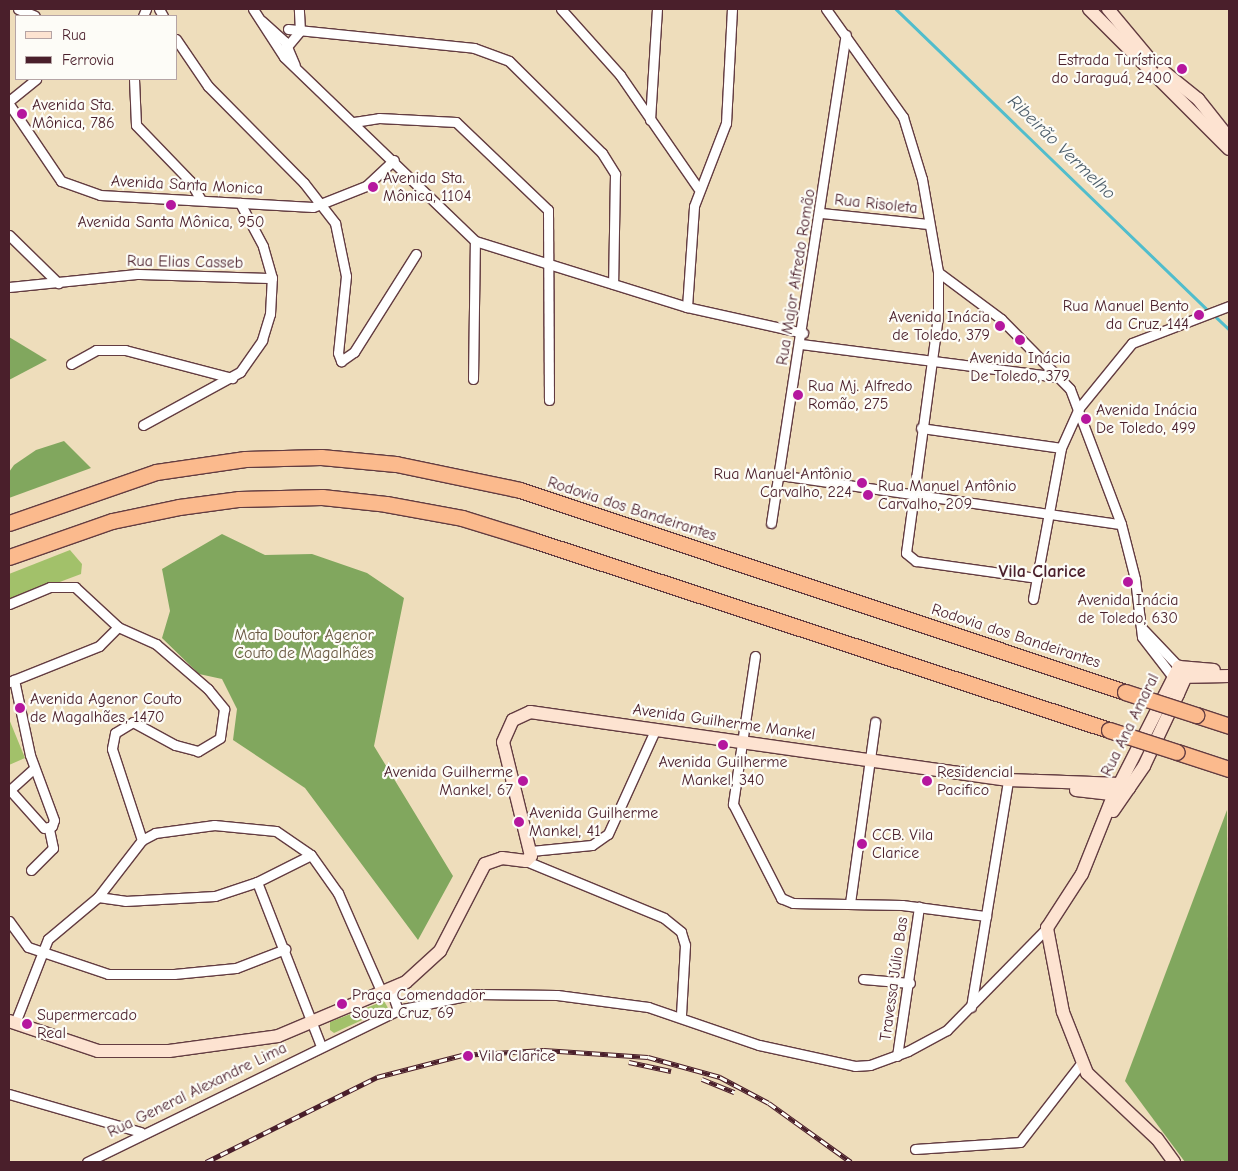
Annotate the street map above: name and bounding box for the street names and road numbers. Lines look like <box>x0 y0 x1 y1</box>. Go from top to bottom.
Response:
street label: Avenida Santa Monica <box>110 171 264 199</box>
street label: Rua Major Alfredo Romão <box>773 187 819 367</box>
street label: Rua Risoleta <box>834 190 918 218</box>
street label: Rua Elias Casseb <box>127 251 243 273</box>
street label: Rodovia dos Bandeirantes <box>545 473 719 545</box>
street label: Rodovia dos Bandeirantes <box>929 600 1103 672</box>
street label: Rua Ana Amaral <box>1097 671 1163 779</box>
street label: Avenida Guilherme Mankel <box>632 700 816 744</box>
street label: Travessa Júlio Bas <box>876 916 912 1042</box>
street label: Rua General Alexandre Lima <box>104 1038 290 1142</box>

